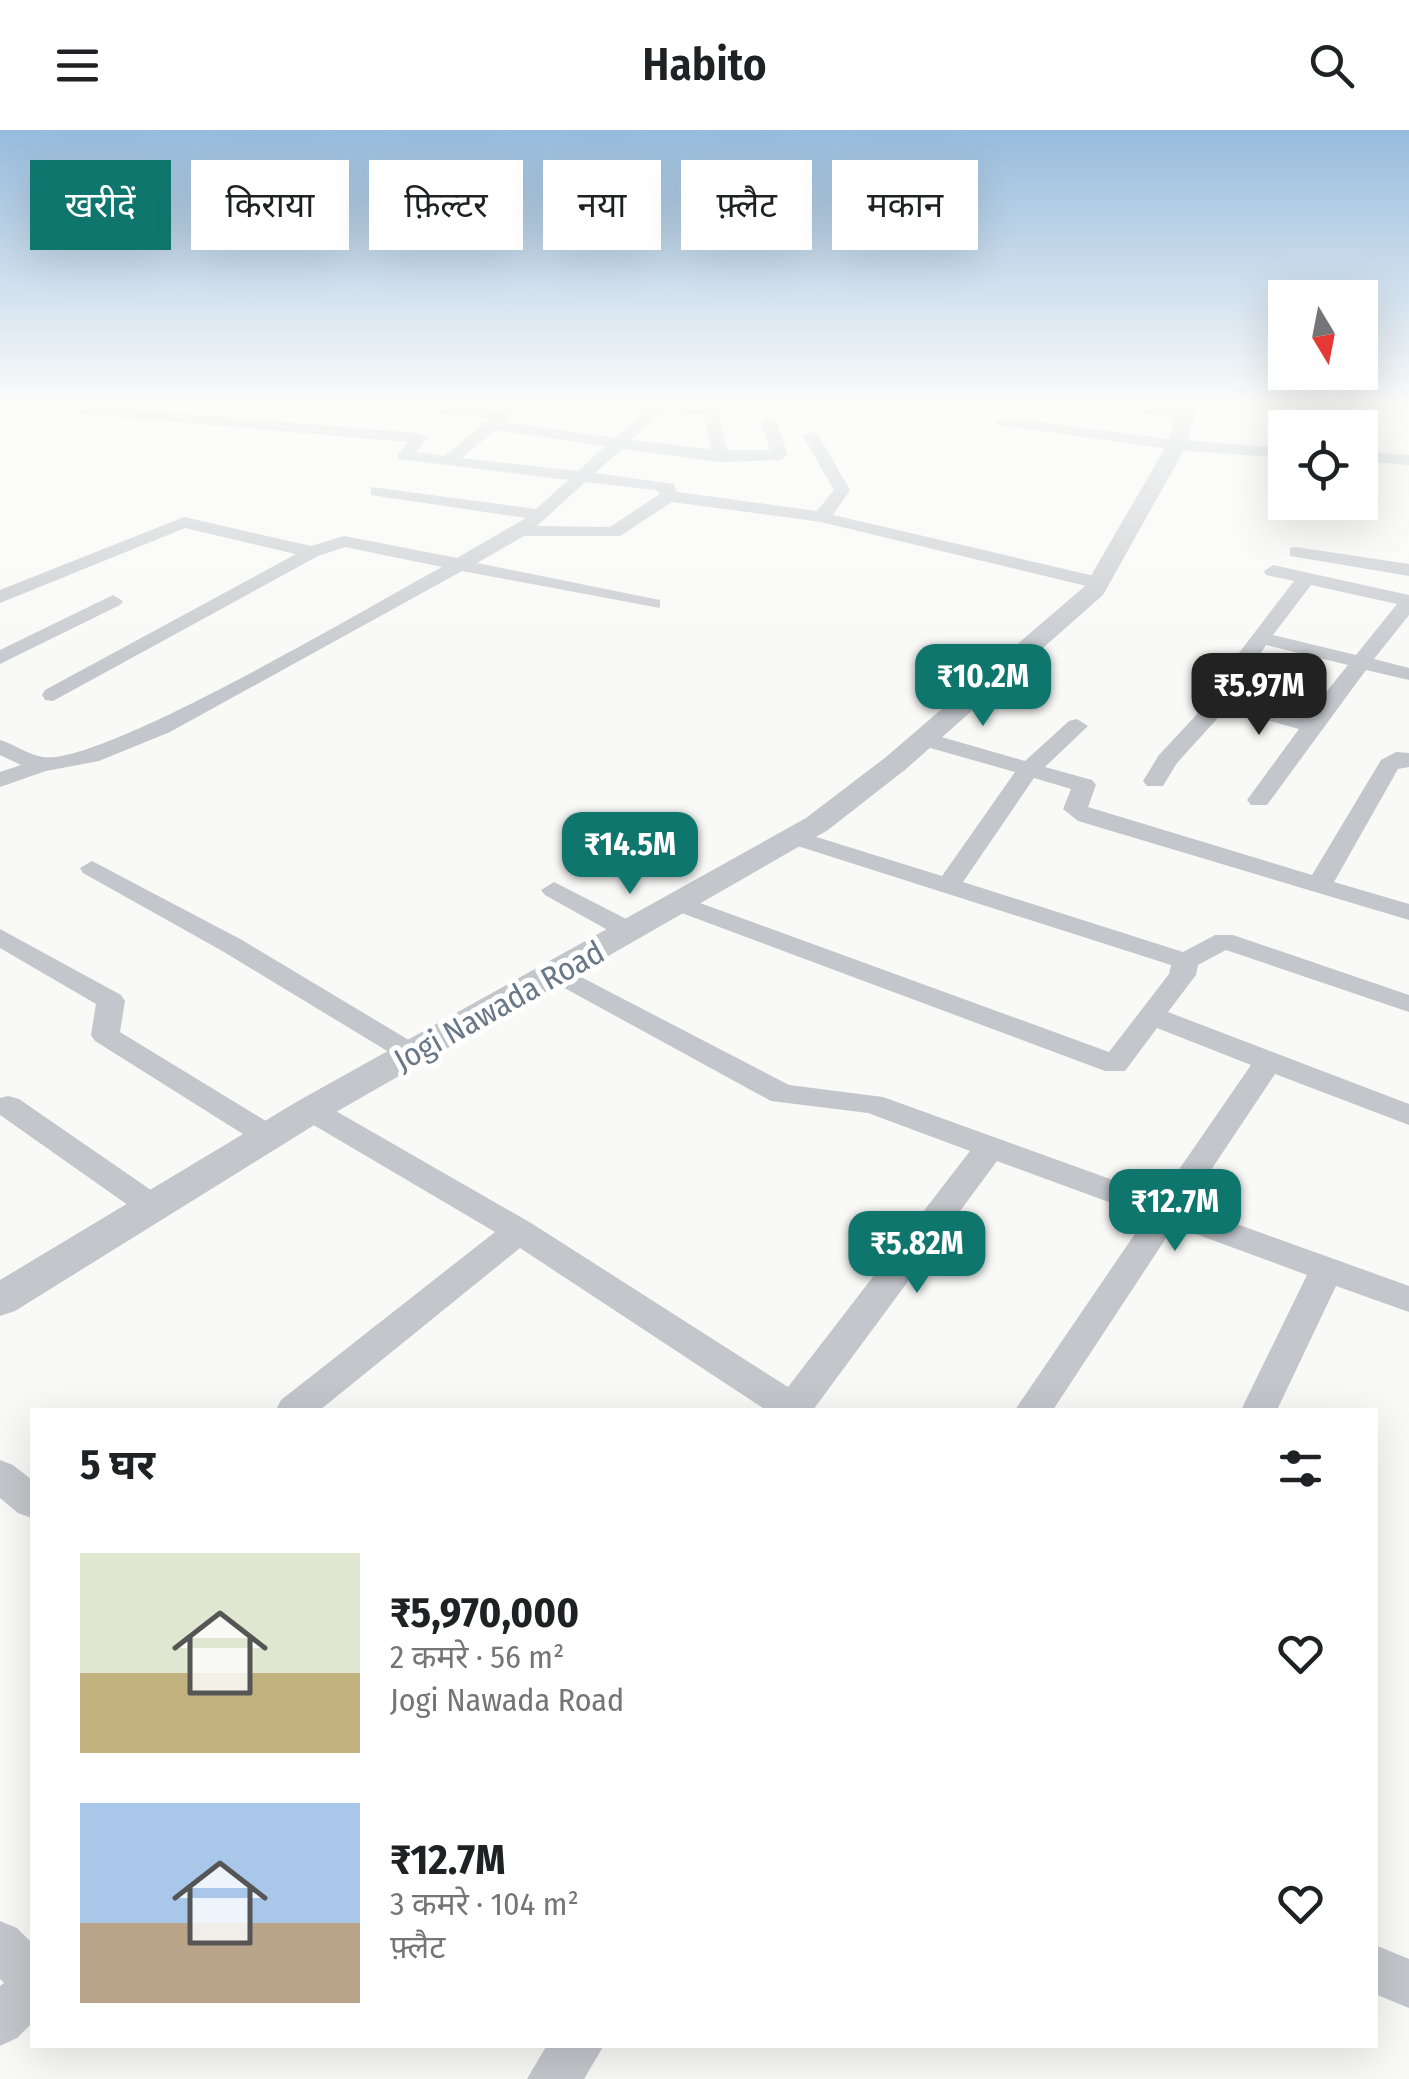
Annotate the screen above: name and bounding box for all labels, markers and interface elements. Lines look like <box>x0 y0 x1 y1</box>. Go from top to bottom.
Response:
icon: menu <box>50 38 105 93</box>
text: Habito <box>642 38 767 92</box>
icon: search <box>1304 38 1359 93</box>
chip: खरीदें <box>30 160 171 250</box>
chip: किराया <box>191 160 349 250</box>
chip: फ़िल्टर <box>369 160 523 250</box>
chip: नया <box>543 160 661 250</box>
chip: फ़्लैट <box>681 160 812 250</box>
chip: मकान <box>832 160 978 250</box>
north arrow <box>1268 280 1378 390</box>
map controls <box>1268 280 1378 520</box>
button: locate <box>1268 410 1378 520</box>
pin: ₹10.2M <box>902 644 1064 729</box>
pin: ₹5.97M <box>1178 653 1340 738</box>
text: ₹10.2M <box>937 657 1029 695</box>
text: ₹5.97M <box>1214 666 1304 704</box>
pin: ₹14.5M <box>549 812 711 897</box>
text: ₹14.5M <box>584 825 676 863</box>
street label: Jogi Nawada Road <box>387 933 611 1079</box>
pin: ₹12.7M <box>1094 1169 1256 1254</box>
text: ₹12.7M <box>1131 1182 1219 1220</box>
pin: ₹5.82M <box>836 1211 998 1296</box>
text: ₹5.82M <box>870 1224 964 1262</box>
text: 5 घर <box>80 1440 155 1490</box>
icon: filters <box>1273 1441 1328 1496</box>
text: ₹5,970,000 <box>390 1588 579 1638</box>
icon: home <box>160 1593 280 1713</box>
icon: heart <box>1273 1626 1328 1681</box>
text: 2 कमरे · 56 m² <box>390 1638 564 1676</box>
text: Jogi Nawada Road <box>390 1681 624 1719</box>
text: ₹12.7M <box>390 1835 506 1885</box>
icon: home <box>160 1843 280 1963</box>
icon: heart <box>1273 1876 1328 1931</box>
text: 3 कमरे · 104 m² <box>390 1885 579 1923</box>
text: फ़्लैट <box>390 1928 445 1966</box>

